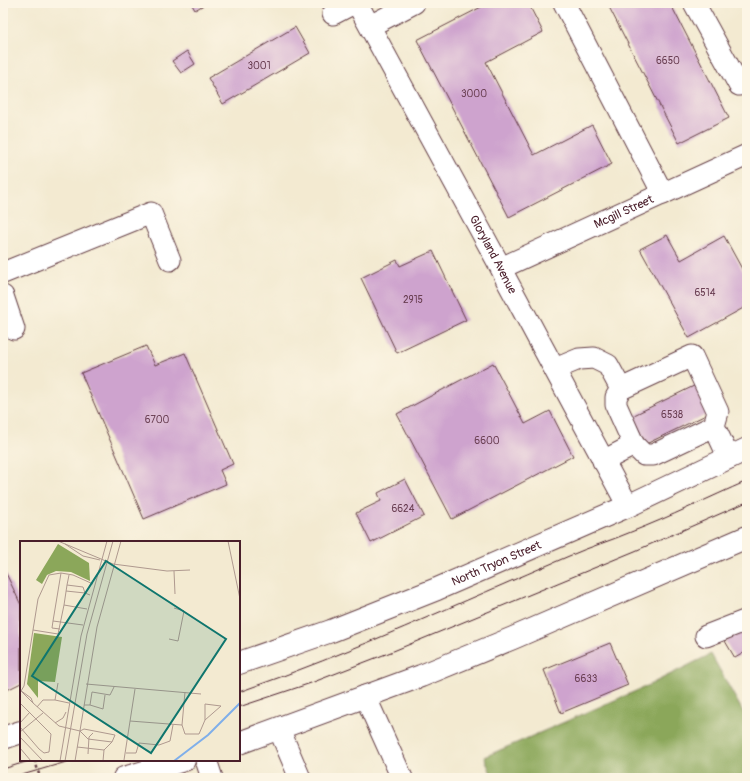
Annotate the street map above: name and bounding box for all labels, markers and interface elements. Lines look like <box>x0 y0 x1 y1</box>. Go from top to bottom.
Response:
house number: 6650 <box>656 55 680 67</box>
house number: 3001 <box>247 60 271 72</box>
house number: 3000 <box>461 88 487 100</box>
street label: Mcgill Street <box>592 192 656 232</box>
street label: Gloryland Avenue <box>466 213 520 297</box>
house number: 6514 <box>695 287 716 299</box>
house number: 2915 <box>403 294 423 306</box>
house number: 6538 <box>661 409 683 421</box>
house number: 6700 <box>145 414 170 426</box>
house number: 6600 <box>474 435 500 447</box>
house number: 6624 <box>391 503 415 515</box>
street label: North Tryon Street <box>449 538 544 590</box>
inset map <box>20 541 240 761</box>
house number: 6633 <box>575 673 598 685</box>

